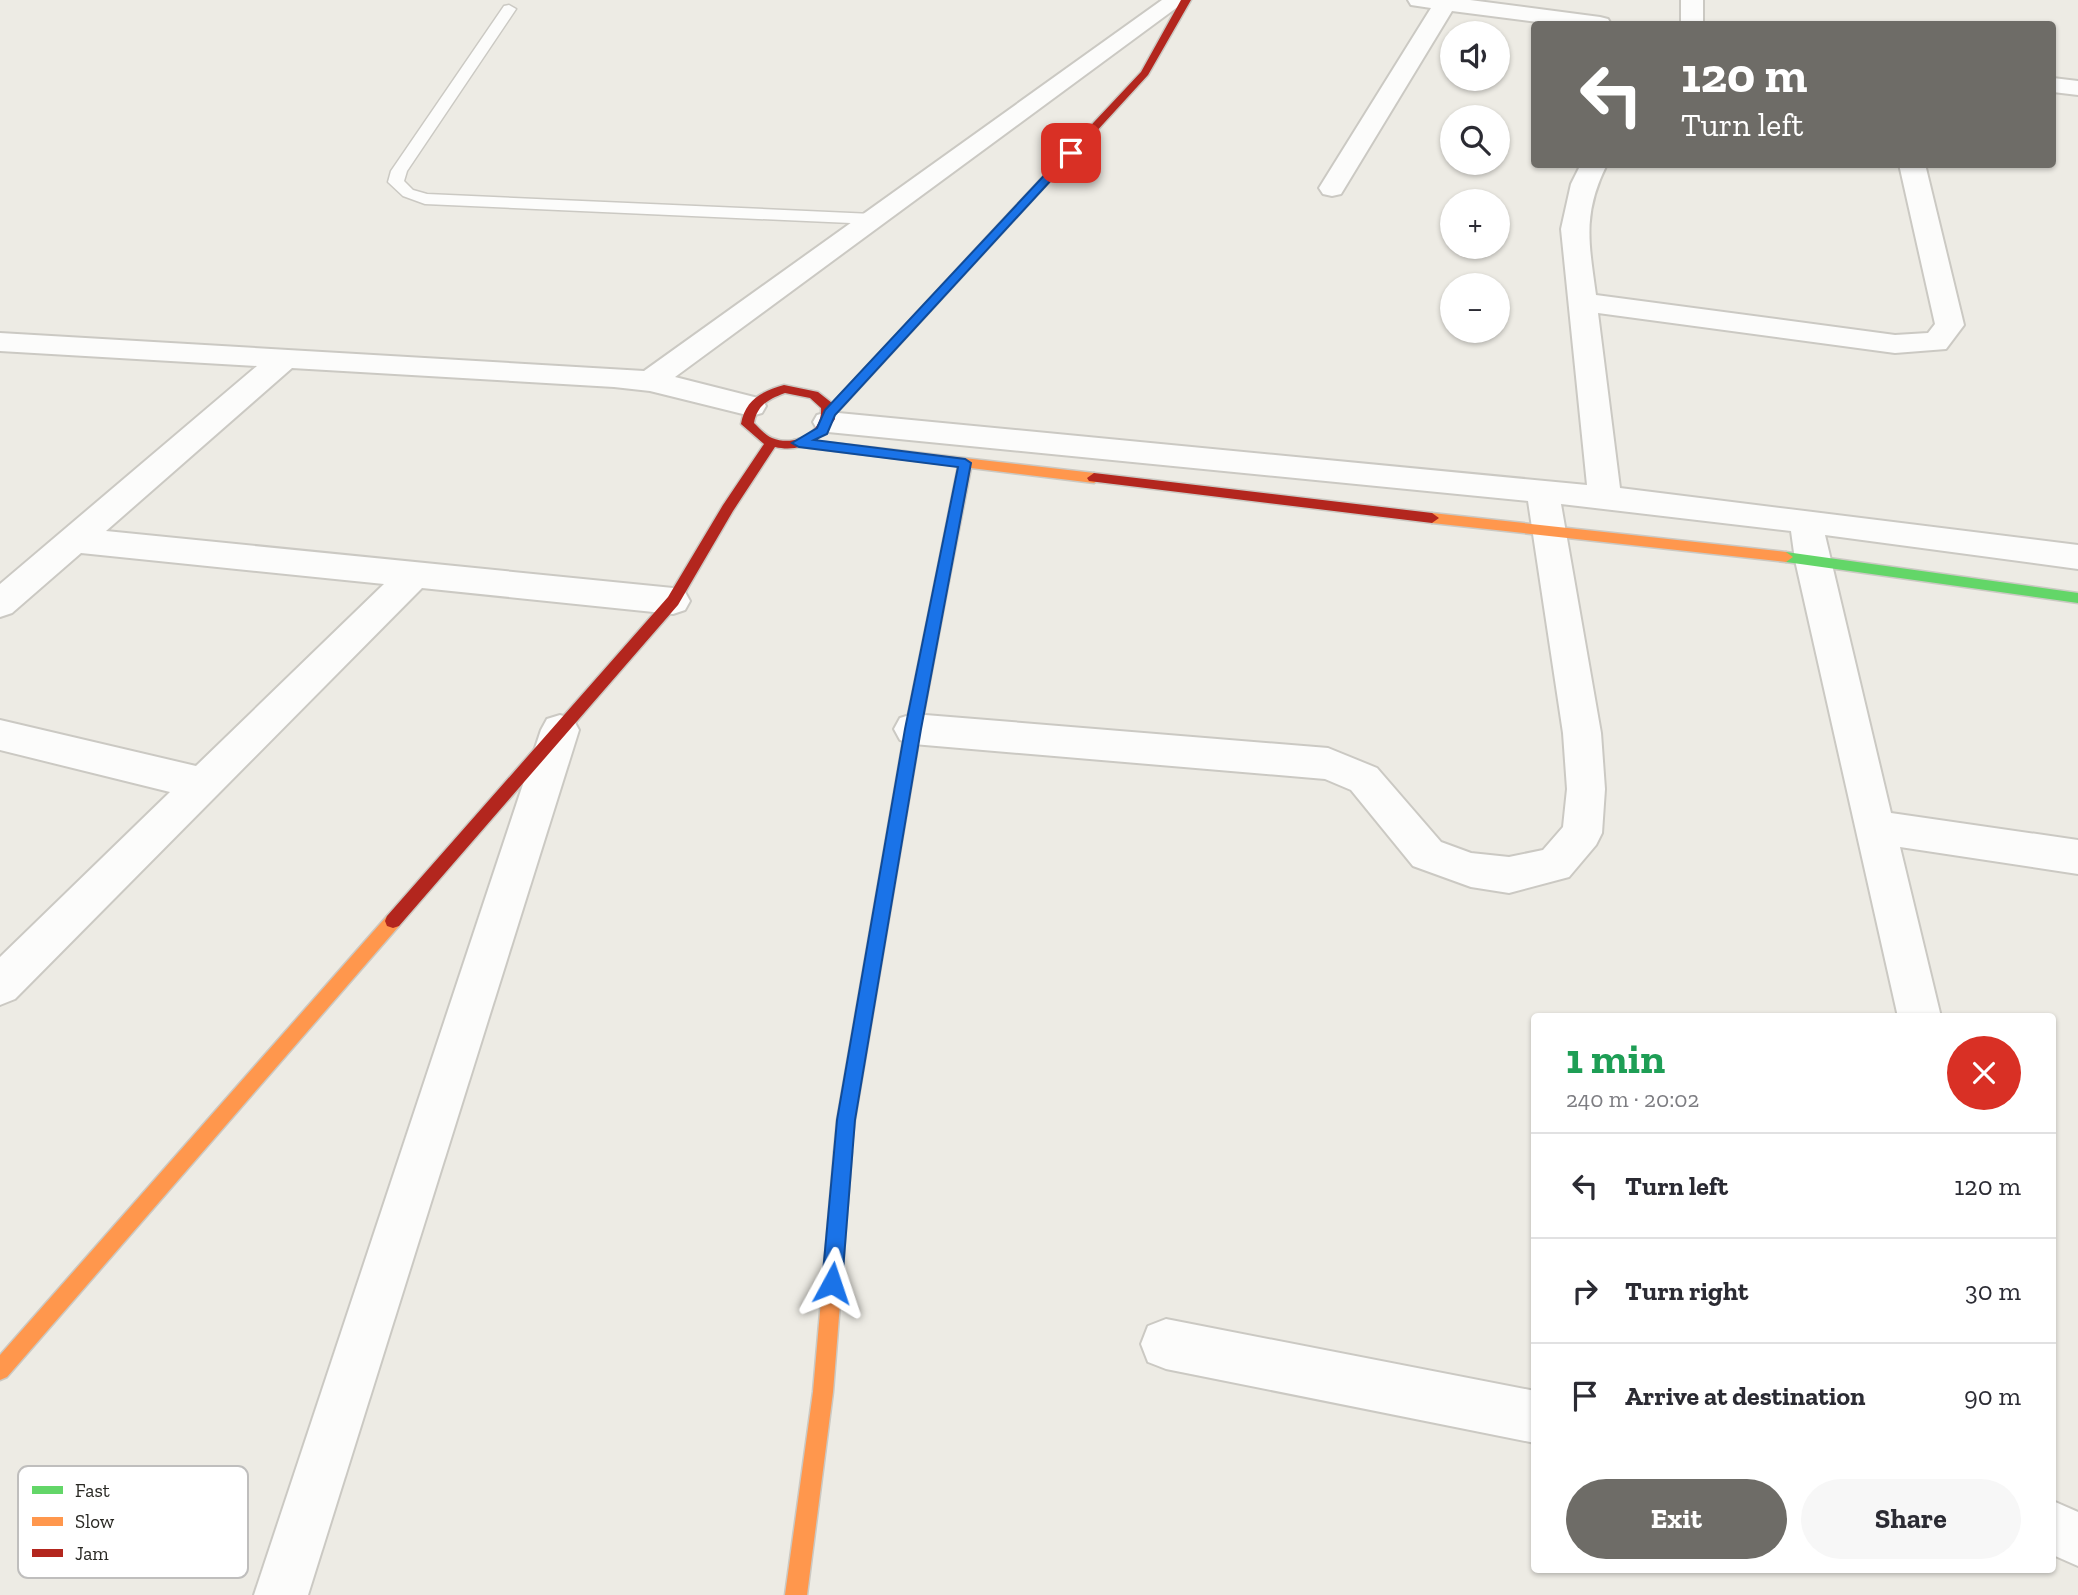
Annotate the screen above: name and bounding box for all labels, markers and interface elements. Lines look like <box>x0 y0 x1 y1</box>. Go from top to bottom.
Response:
map controls <box>1440 21 1510 343</box>
button: sound <box>1440 21 1510 91</box>
text: 120 m <box>1681 46 1807 105</box>
icon: left <box>1566 49 1657 140</box>
button: search <box>1440 105 1510 175</box>
text: Turn left <box>1681 106 1803 144</box>
pin <box>1041 123 1101 183</box>
icon: arrive <box>1052 134 1090 172</box>
button: + <box>1440 189 1510 259</box>
button: − <box>1440 273 1510 343</box>
text: 1 min <box>1566 1033 1665 1084</box>
button: close <box>1947 1036 2021 1110</box>
text: 240 m · 20:02 <box>1566 1085 1699 1113</box>
icon: left <box>1566 1167 1604 1205</box>
text: Turn left <box>1625 1170 1728 1202</box>
text: 120 m <box>1954 1170 2021 1202</box>
position arrow <box>795 1246 869 1320</box>
icon: right <box>1566 1272 1604 1310</box>
text: Turn right <box>1625 1275 1748 1307</box>
text: 30 m <box>1965 1275 2021 1307</box>
icon: arrive <box>1566 1377 1604 1415</box>
text: Arrive at destination <box>1625 1380 1865 1412</box>
text: 90 m <box>1964 1380 2021 1412</box>
legend <box>18 1466 248 1578</box>
text: Fast <box>75 1479 110 1502</box>
button: Exit <box>1566 1479 1787 1559</box>
button: Share <box>1801 1479 2021 1559</box>
text: Slow <box>75 1510 115 1533</box>
text: Jam <box>75 1542 109 1565</box>

